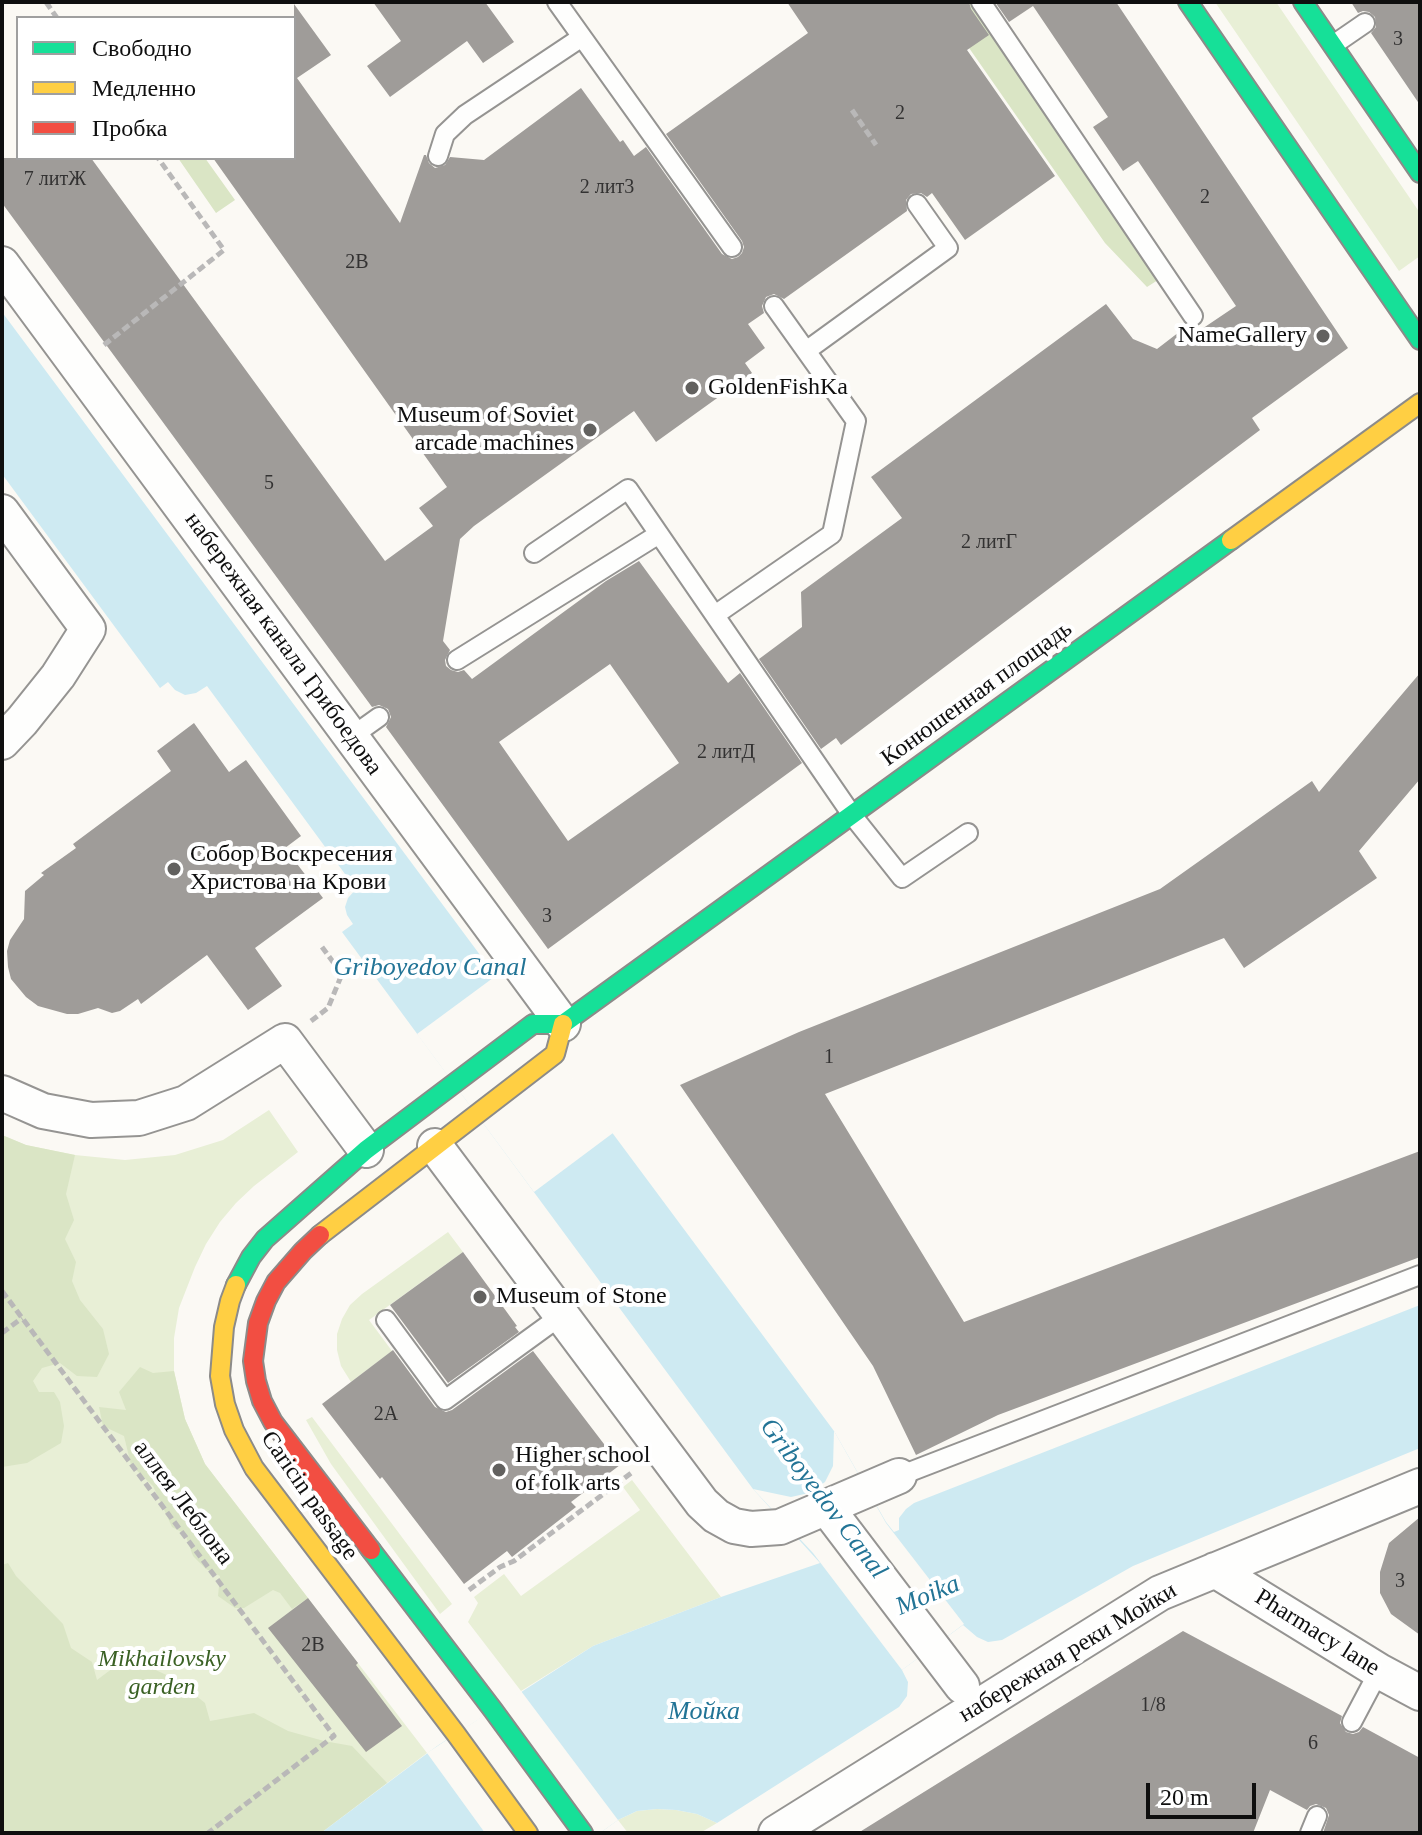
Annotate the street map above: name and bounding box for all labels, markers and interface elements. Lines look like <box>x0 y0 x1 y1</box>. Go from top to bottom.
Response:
legend <box>16 16 296 160</box>
house number: 3 <box>1393 28 1403 52</box>
text: Свободно <box>92 35 192 61</box>
text: Медленно <box>92 75 196 101</box>
house number: 2 <box>895 102 905 126</box>
text: Пробка <box>92 115 168 141</box>
house number: 7 литЖ <box>24 168 86 192</box>
house number: 2 лит3 <box>580 176 634 200</box>
house number: 2 <box>1200 186 1210 210</box>
house number: 2В <box>345 251 369 275</box>
place label: NameGallery <box>1178 322 1307 350</box>
marker: NameGallery <box>1314 327 1332 345</box>
place label: GoldenFishKa <box>708 374 848 402</box>
marker: GoldenFishKa <box>683 379 701 397</box>
place label: Museum of Soviet arcade machines <box>397 402 574 458</box>
marker: Museum of Soviet arcade machines <box>581 421 599 439</box>
house number: 5 <box>264 472 274 496</box>
street label: набережная канала Грибоедова <box>178 507 388 781</box>
house number: 2 литГ <box>961 531 1017 555</box>
street label: Конюшенная площадь <box>876 615 1078 773</box>
house number: 2 литД <box>697 741 755 765</box>
place label: Собор Воскресения Христова на Крови <box>190 841 393 897</box>
marker: Собор Воскресения Христова на Крови <box>165 860 183 878</box>
house number: 3 <box>542 905 552 929</box>
water label: Griboyedov Canal <box>334 952 526 984</box>
house number: 1 <box>824 1046 834 1070</box>
place label: Museum of Stone <box>496 1283 667 1311</box>
marker: Museum of Stone <box>471 1288 489 1306</box>
house number: 2А <box>374 1403 398 1427</box>
water label: Griboyedov Canal <box>753 1413 893 1585</box>
street label: Caricin passage <box>254 1426 364 1566</box>
street label: аллея Леблона <box>127 1435 239 1571</box>
place label: Higher school of folk arts <box>515 1442 650 1498</box>
marker: Higher school of folk arts <box>490 1461 508 1479</box>
water label: Moika <box>891 1569 965 1623</box>
house number: 3 <box>1395 1570 1405 1594</box>
street label: набережная реки Мойки <box>954 1577 1182 1729</box>
street label: Pharmacy lane <box>1249 1583 1385 1683</box>
house number: 2В <box>301 1634 325 1658</box>
park label: Mikhailovsky garden <box>98 1646 226 1702</box>
house number: 1/8 <box>1140 1694 1166 1718</box>
water label: Мойка <box>668 1696 740 1728</box>
house number: 6 <box>1308 1732 1318 1756</box>
scale bar <box>1150 1767 1260 1817</box>
text: 20 m <box>1160 1784 1209 1810</box>

